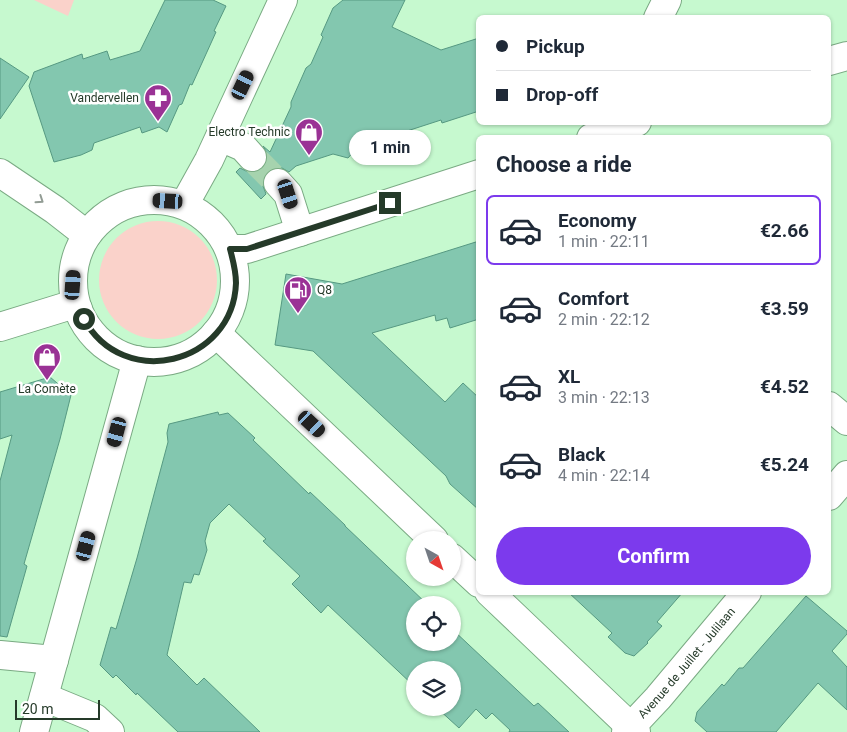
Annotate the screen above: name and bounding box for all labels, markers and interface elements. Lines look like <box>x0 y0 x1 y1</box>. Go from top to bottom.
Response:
text: Pickup <box>526 35 585 58</box>
car <box>229 68 256 102</box>
pharmacy icon: Vandervellen <box>143 83 173 122</box>
text: Drop-off <box>526 83 598 106</box>
place label: Vandervellen <box>70 91 139 105</box>
shop icon: Electro Technic <box>294 117 324 156</box>
place label: Electro Technic <box>208 125 290 139</box>
callout: 1 min <box>349 130 431 166</box>
text: 1 min <box>370 138 410 157</box>
text: Choose a ride <box>496 152 632 177</box>
car <box>276 177 299 211</box>
route end <box>379 192 401 214</box>
car <box>152 193 183 209</box>
one-way arrow <box>35 194 44 203</box>
icon: car <box>498 208 543 253</box>
text: Economy <box>558 209 637 232</box>
text: €2.66 <box>760 219 809 242</box>
text: 1 min · 22:11 <box>558 232 650 251</box>
car <box>64 270 81 300</box>
fuel station icon: Q8 <box>283 275 313 314</box>
place label: Q8 <box>317 283 332 297</box>
icon: car <box>498 286 543 331</box>
text: Comfort <box>558 287 629 310</box>
text: €3.59 <box>760 297 809 320</box>
route start <box>73 308 95 330</box>
text: 2 min · 22:12 <box>558 310 650 329</box>
shop icon: La Comète <box>32 342 62 381</box>
icon: car <box>498 364 543 409</box>
text: XL <box>558 365 580 388</box>
text: €4.52 <box>760 375 809 398</box>
place label: La Comète <box>18 382 76 396</box>
text: 3 min · 22:13 <box>558 388 650 407</box>
car <box>295 408 328 440</box>
car <box>105 416 128 448</box>
icon: car <box>498 442 543 487</box>
text: Black <box>558 443 605 466</box>
text: €5.24 <box>760 453 809 476</box>
text: 4 min · 22:14 <box>558 466 650 485</box>
button: Confirm <box>496 527 811 585</box>
car <box>74 530 97 562</box>
north arrow <box>406 531 461 586</box>
map controls <box>406 531 461 716</box>
button: locate <box>406 596 461 651</box>
street label: Avenue de Juillet - Julilaan <box>635 605 738 721</box>
button: layers <box>406 661 461 716</box>
scale bar <box>15 697 100 720</box>
text: 20 m <box>22 701 54 717</box>

